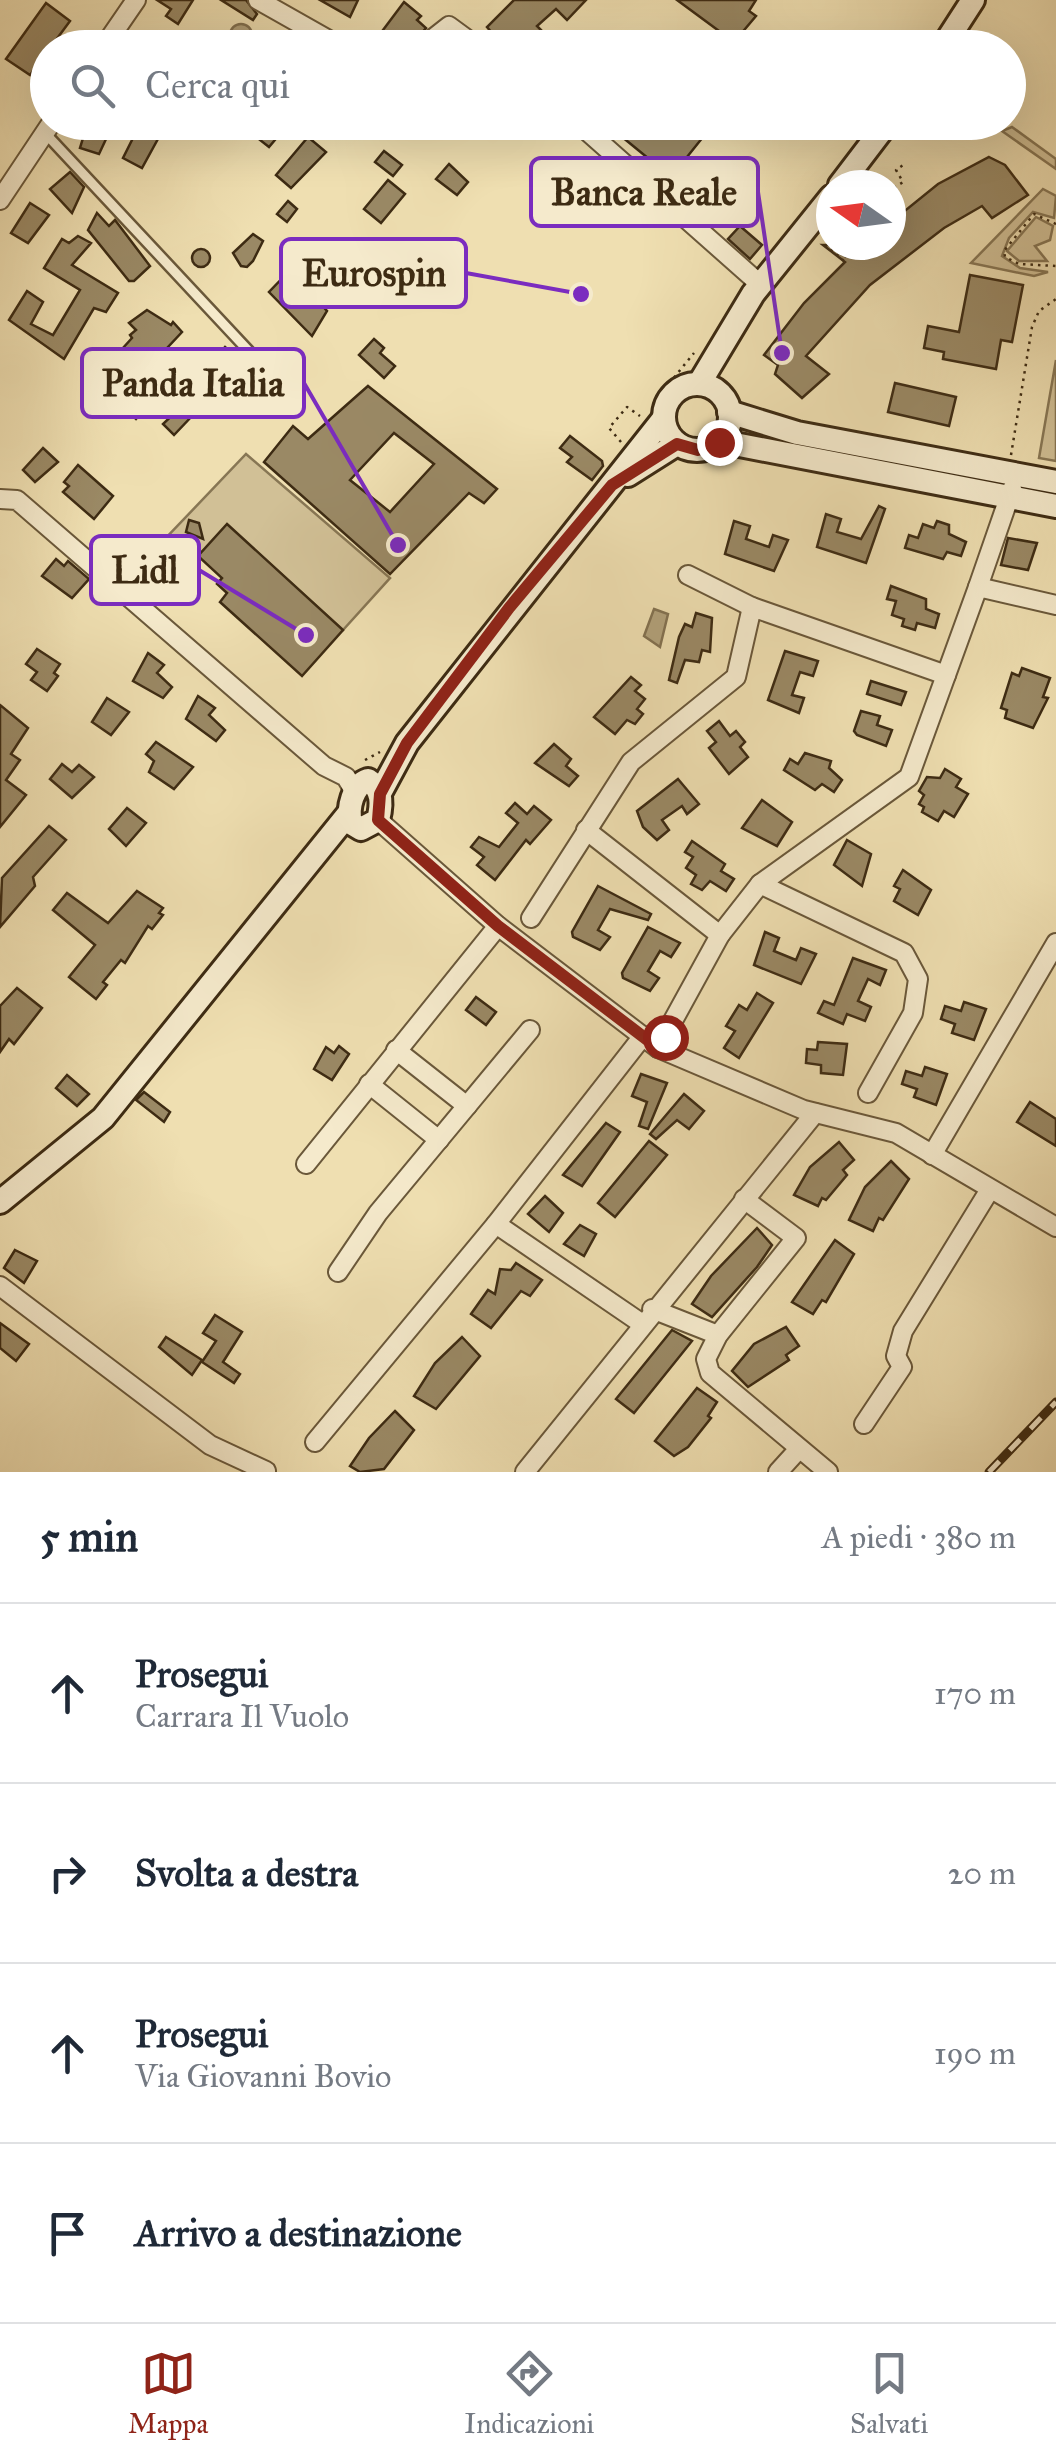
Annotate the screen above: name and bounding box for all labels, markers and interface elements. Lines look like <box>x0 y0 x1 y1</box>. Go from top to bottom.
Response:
search box <box>30 30 1026 140</box>
icon: search <box>65 58 120 113</box>
text: Cerca qui <box>145 62 290 108</box>
callout: Banca Reale <box>531 158 758 226</box>
text: Banca Reale <box>551 169 737 215</box>
north arrow <box>816 170 906 260</box>
callout: Eurospin <box>281 239 466 307</box>
text: Eurospin <box>302 250 447 296</box>
callout: Panda Italia <box>82 349 304 417</box>
text: Panda Italia <box>102 360 285 406</box>
route end <box>697 420 743 466</box>
callout: Lidl <box>91 536 199 604</box>
text: Lidl <box>111 547 180 593</box>
route start <box>643 1015 689 1061</box>
text: 5 min <box>40 1511 138 1563</box>
text: A piedi · 380 m <box>822 1518 1016 1557</box>
text: Prosegui <box>135 1651 269 1697</box>
icon: ahead <box>40 1666 95 1721</box>
text: 170 m <box>934 1674 1016 1713</box>
text: Carrara Il Vuolo <box>135 1697 349 1736</box>
icon: right <box>40 1846 95 1901</box>
text: Svolta a destra <box>135 1850 358 1896</box>
text: 20 m <box>948 1854 1016 1893</box>
text: Prosegui <box>135 2011 269 2057</box>
icon: ahead <box>40 2026 95 2081</box>
text: 190 m <box>934 2034 1016 2073</box>
text: Via Giovanni Bovio <box>135 2057 391 2096</box>
icon: arrive <box>40 2206 95 2261</box>
text: Arrivo a destinazione <box>135 2210 462 2256</box>
tab: Mappa <box>128 2346 208 2441</box>
tab: Indicazioni <box>464 2346 594 2441</box>
tab: Salvati <box>850 2346 928 2441</box>

